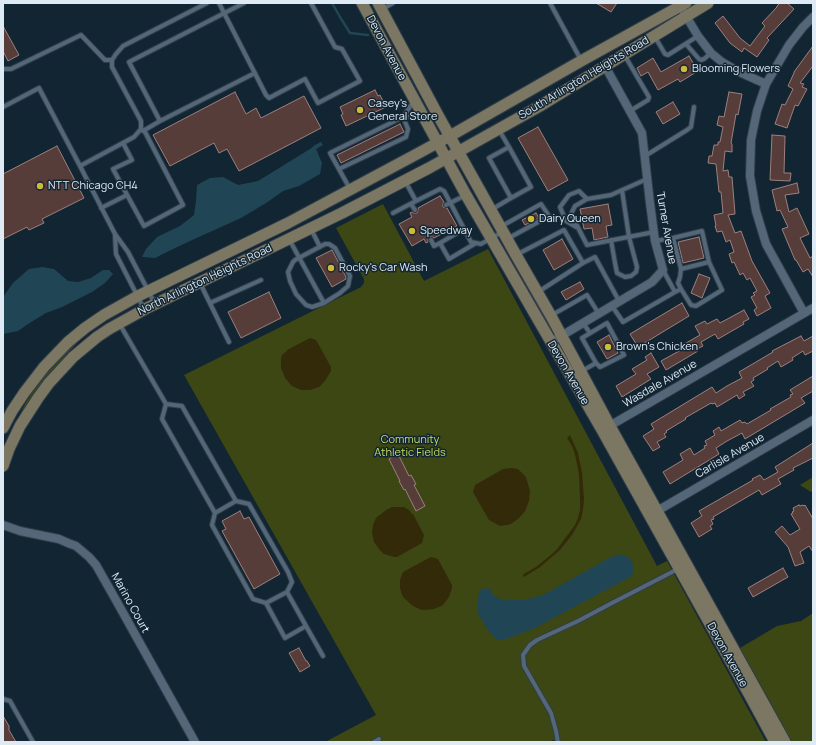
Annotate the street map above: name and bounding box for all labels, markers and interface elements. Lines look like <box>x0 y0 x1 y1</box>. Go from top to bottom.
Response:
street label: Devon Avenue <box>363 13 409 83</box>
street label: South Arlington Heights Road <box>517 34 651 122</box>
place label: Blooming Flowers <box>692 62 780 76</box>
marker: Blooming Flowers <box>679 64 689 74</box>
place label: Casey's General Store <box>368 97 437 123</box>
marker: Casey's General Store <box>355 105 365 115</box>
place label: NTT Chicago CH4 <box>48 179 138 193</box>
marker: NTT Chicago CH4 <box>35 181 45 191</box>
street label: Turner Avenue <box>653 191 679 265</box>
place label: Dairy Queen <box>539 212 601 226</box>
marker: Dairy Queen <box>526 214 536 224</box>
place label: Speedway <box>420 224 472 238</box>
marker: Speedway <box>407 226 417 236</box>
street label: North Arlington Heights Road <box>136 242 274 318</box>
place label: Rocky's Car Wash <box>339 261 428 275</box>
marker: Rocky's Car Wash <box>326 263 336 273</box>
street label: Devon Avenue <box>544 339 592 407</box>
place label: Brown's Chicken <box>616 340 698 354</box>
marker: Brown's Chicken <box>603 342 613 352</box>
street label: Wasdale Avenue <box>621 357 699 411</box>
street label: Carlisle Avenue <box>693 431 767 481</box>
park label: Community Athletic Fields <box>374 433 446 459</box>
street label: Marino Court <box>108 571 152 635</box>
street label: Devon Avenue <box>704 620 750 690</box>

